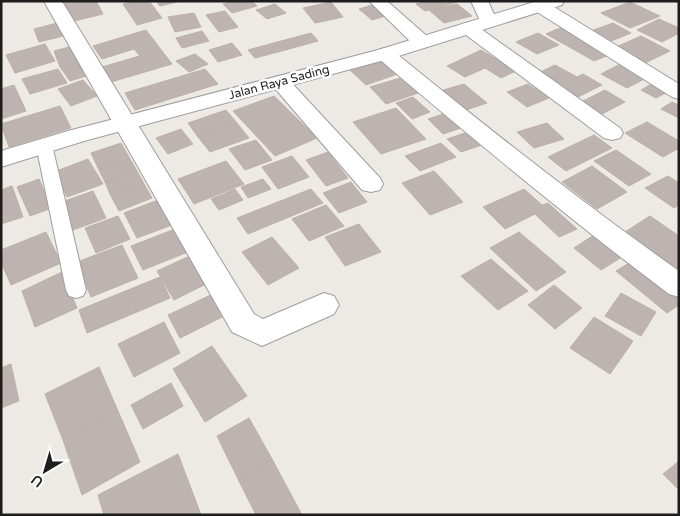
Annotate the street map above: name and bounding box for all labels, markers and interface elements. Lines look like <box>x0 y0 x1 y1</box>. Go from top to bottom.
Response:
street label: Jalan Raya Sading <box>227 62 331 102</box>
north arrow <box>20 446 70 496</box>
text: U <box>28 471 47 491</box>

